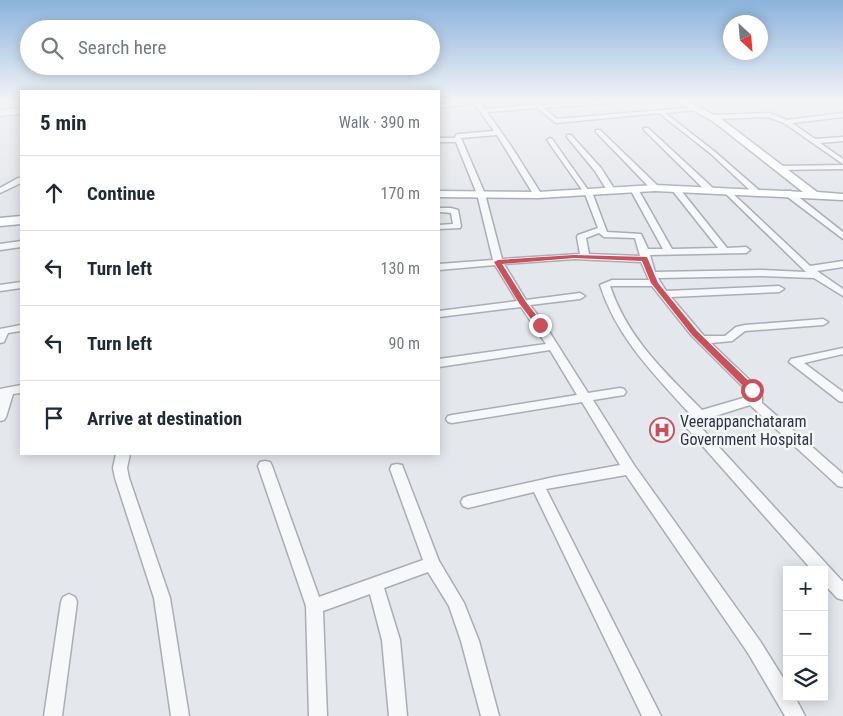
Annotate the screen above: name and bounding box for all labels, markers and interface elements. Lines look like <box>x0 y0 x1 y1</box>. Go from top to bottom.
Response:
north arrow <box>723 15 768 60</box>
search box <box>20 20 440 75</box>
icon: search <box>38 34 66 62</box>
text: Search here <box>78 36 166 59</box>
text: 5 min <box>40 111 87 135</box>
text: Walk · 390 m <box>339 113 420 132</box>
icon: ahead <box>40 179 68 207</box>
text: Continue <box>87 182 155 205</box>
text: 170 m <box>381 184 420 203</box>
icon: left <box>40 254 68 282</box>
text: Turn left <box>87 257 152 280</box>
text: 130 m <box>381 259 420 278</box>
route end <box>529 314 552 337</box>
icon: left <box>40 329 68 357</box>
text: Turn left <box>87 332 152 355</box>
text: 90 m <box>388 334 420 353</box>
route start <box>741 379 764 402</box>
icon: arrive <box>40 404 68 432</box>
text: Arrive at destination <box>87 407 242 430</box>
place label: Veerappanchataram Government Hospital <box>680 412 813 449</box>
hospital icon: Veerappanchataram Government Hospital <box>649 417 675 443</box>
map controls <box>783 566 828 701</box>
button: + <box>783 566 828 611</box>
button: − <box>783 611 828 656</box>
button: layers <box>783 656 828 701</box>

